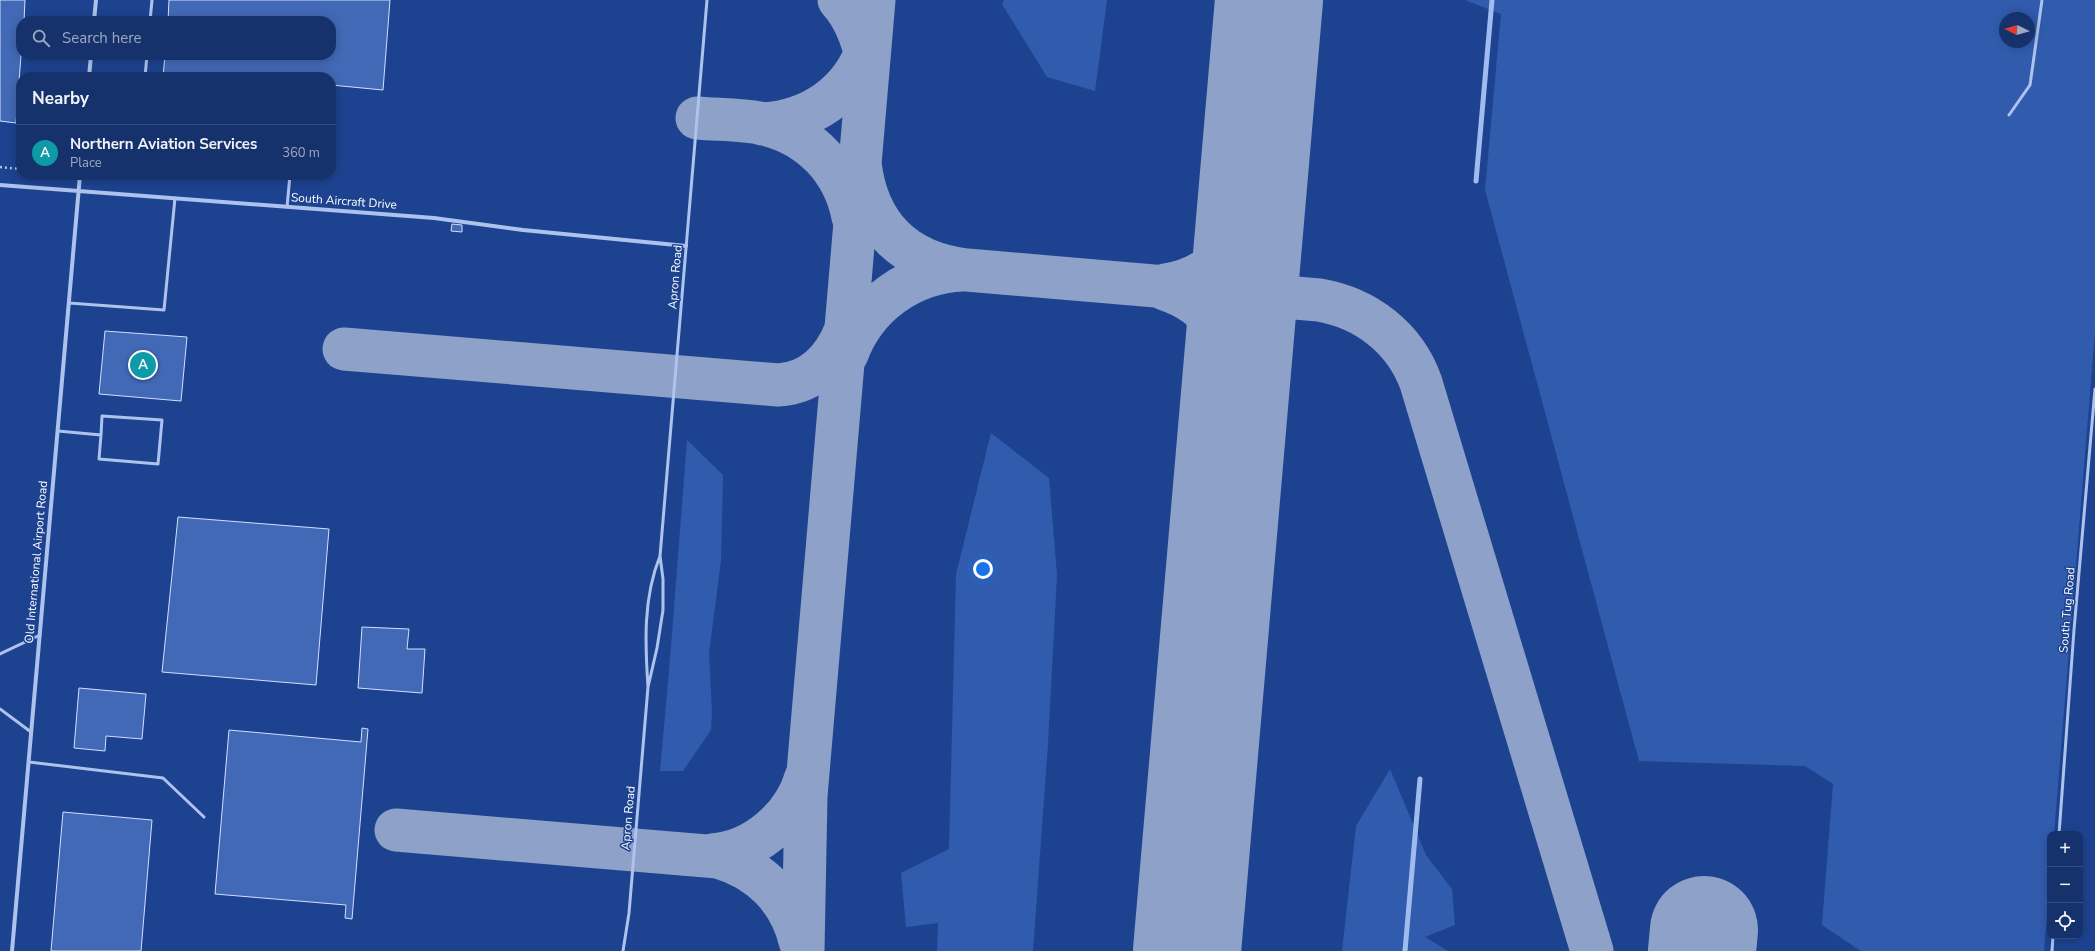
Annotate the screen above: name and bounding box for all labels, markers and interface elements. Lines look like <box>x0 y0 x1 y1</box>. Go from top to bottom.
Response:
north arrow <box>1999 12 2035 48</box>
search box <box>16 16 336 60</box>
icon: search <box>30 27 52 49</box>
text: Search here <box>62 28 142 48</box>
text: Nearby <box>32 87 89 110</box>
text: Northern Aviation Services <box>70 134 257 154</box>
text: A <box>40 144 50 162</box>
text: 360 m <box>282 144 320 162</box>
text: Place <box>70 154 102 172</box>
street label: South Aircraft Drive <box>290 189 398 213</box>
street label: Apron Road <box>664 244 686 310</box>
pin: A <box>130 350 156 380</box>
street label: Old International Airport Road <box>21 480 51 644</box>
your location <box>973 559 993 579</box>
street label: South Tug Road <box>2055 566 2079 654</box>
street label: Apron Road <box>617 785 639 851</box>
map controls <box>2047 831 2083 939</box>
button: + <box>2047 831 2083 867</box>
button: − <box>2047 867 2083 903</box>
button: locate <box>2047 903 2083 939</box>

